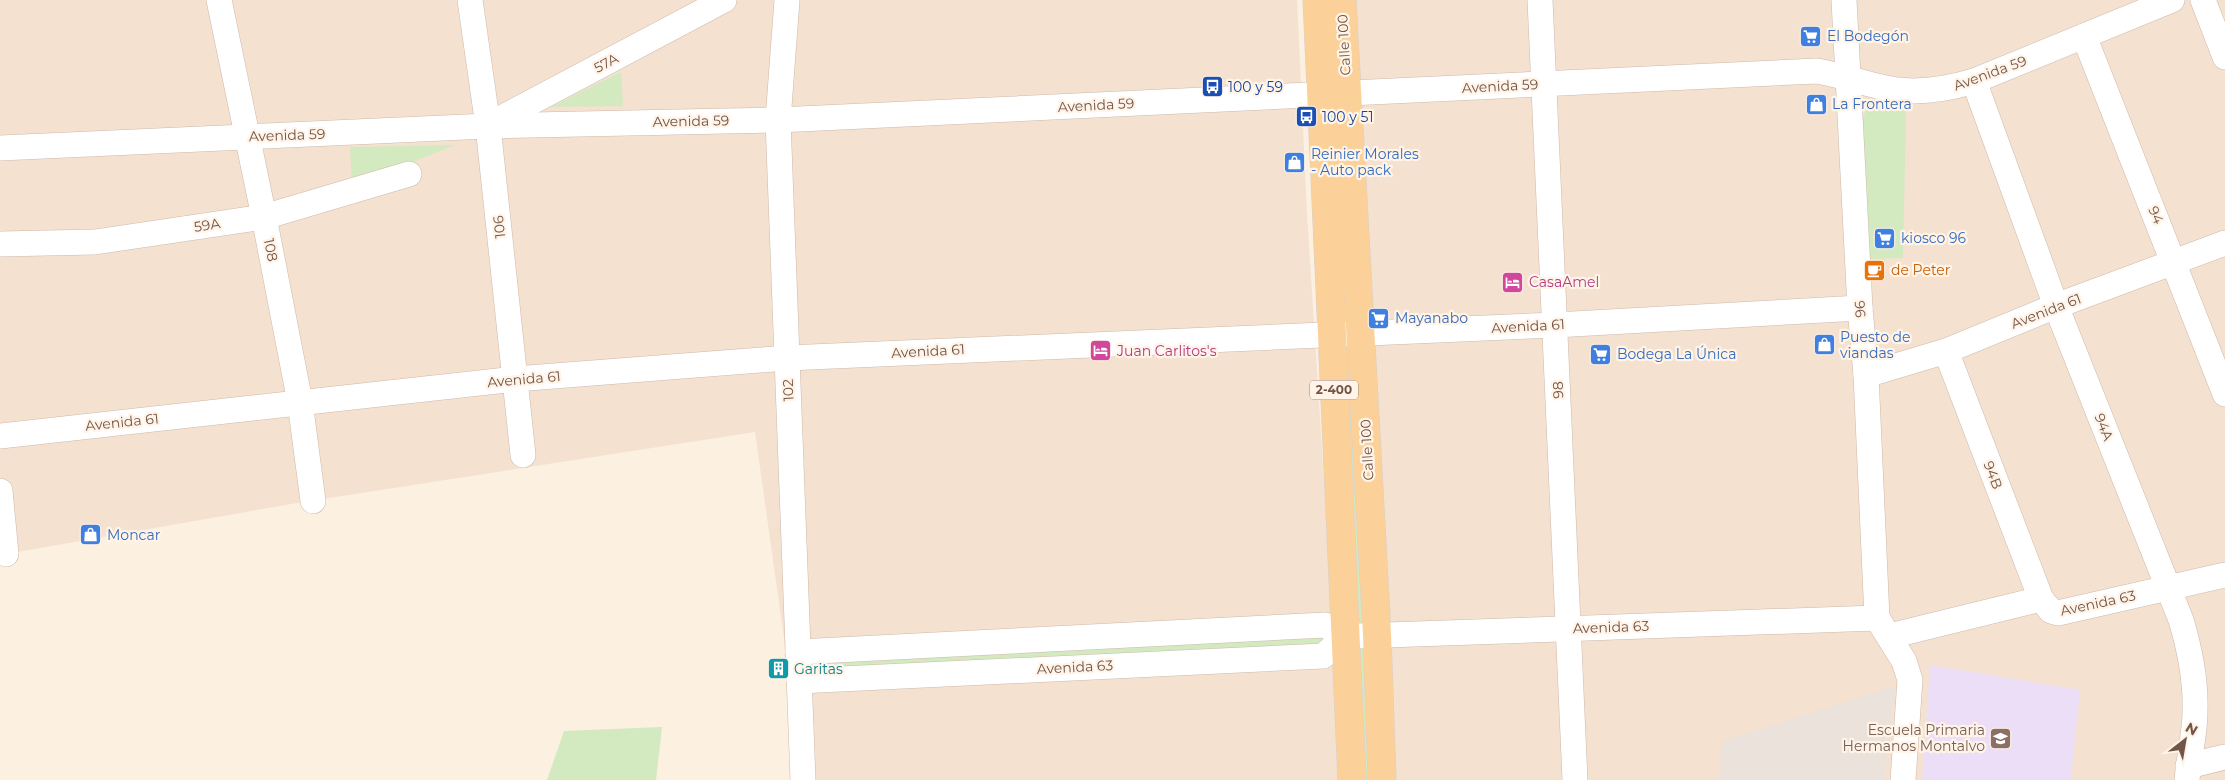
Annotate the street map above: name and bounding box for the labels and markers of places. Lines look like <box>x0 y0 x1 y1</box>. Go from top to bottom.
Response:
supermarket icon: El Bodegón <box>1799 24 1823 48</box>
place label: El Bodegón <box>1827 27 1909 45</box>
bus stop icon: 100 y 59 <box>1200 75 1224 99</box>
place label: 100 y 59 <box>1228 78 1283 96</box>
shop icon: La Frontera <box>1804 92 1828 116</box>
place label: La Frontera <box>1832 95 1912 113</box>
bus stop icon: 100 y 51 <box>1294 105 1318 129</box>
place label: 100 y 51 <box>1322 108 1374 126</box>
place label: Reinier Morales - Auto pack <box>1311 145 1419 179</box>
shop icon: Reinier Morales - Auto pack <box>1283 150 1307 174</box>
supermarket icon: kiosco 96 <box>1873 226 1897 250</box>
place label: kiosco 96 <box>1901 229 1966 247</box>
cafe icon: de Peter <box>1863 258 1887 282</box>
place label: de Peter <box>1891 261 1951 279</box>
hotel icon: CasaAmel <box>1501 270 1525 294</box>
place label: CasaAmel <box>1529 273 1599 291</box>
supermarket icon: Mayanabo <box>1367 306 1391 330</box>
place label: Mayanabo <box>1395 309 1468 327</box>
place label: Puesto de viandas <box>1840 328 1911 362</box>
shop icon: Puesto de viandas <box>1812 333 1836 357</box>
hotel icon: Juan Carlitos's <box>1089 339 1113 363</box>
place label: Juan Carlitos's <box>1116 342 1217 360</box>
supermarket icon: Bodega La Única <box>1589 342 1613 366</box>
place label: Bodega La Única <box>1617 345 1736 363</box>
shop icon: Moncar <box>79 523 103 547</box>
place label: Moncar <box>107 526 161 544</box>
building icon: Garitas <box>766 657 790 681</box>
place label: Garitas <box>794 660 843 678</box>
place label: Escuela Primaria Hermanos Montalvo <box>1843 721 1985 755</box>
school or university icon: Escuela Primaria Hermanos Montalvo <box>1989 726 2013 750</box>

